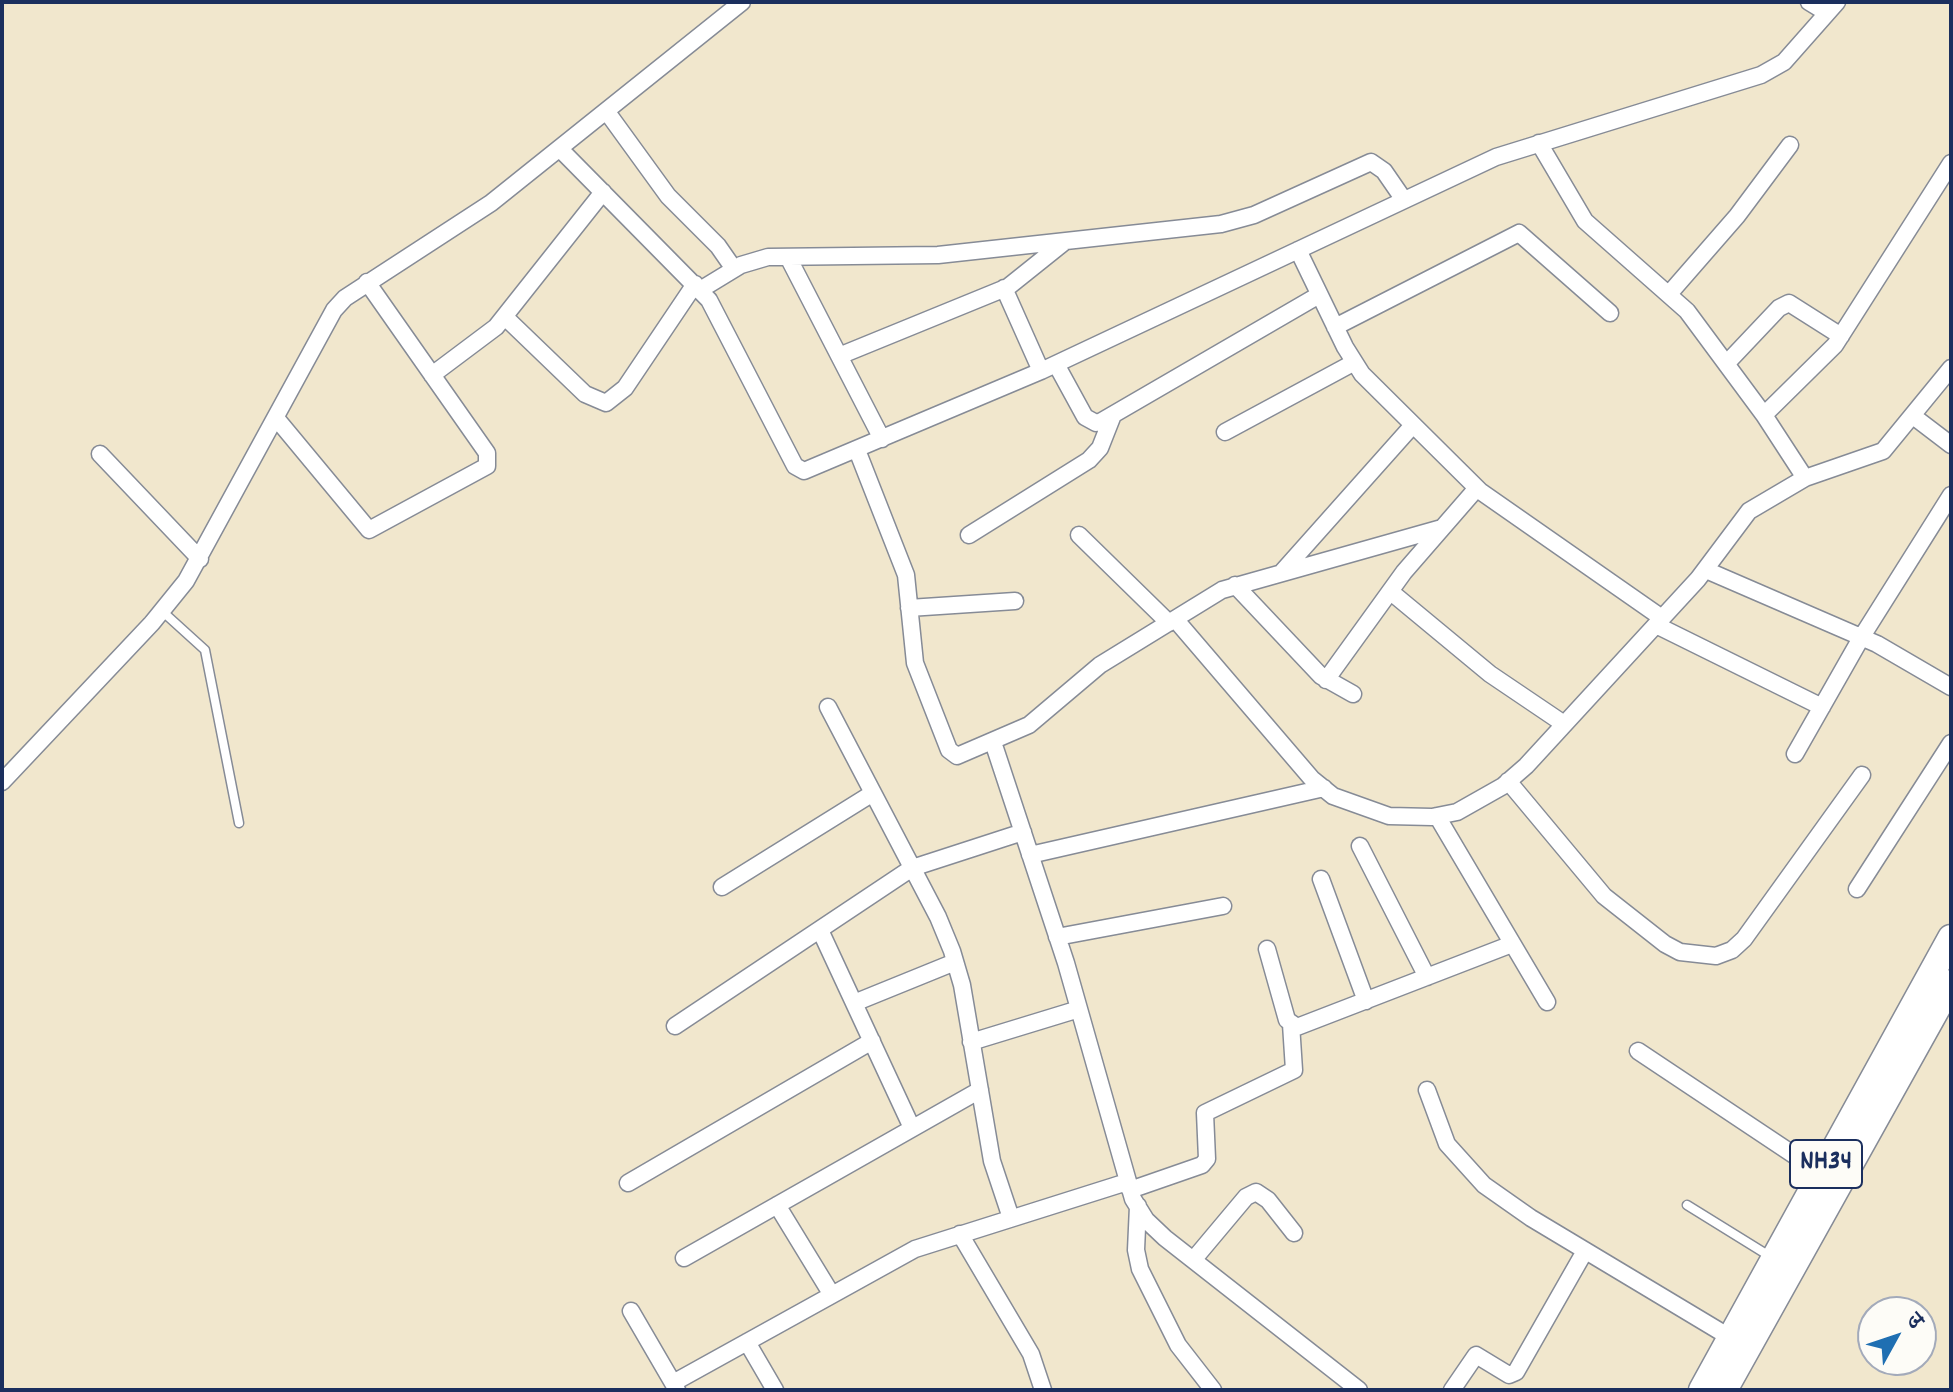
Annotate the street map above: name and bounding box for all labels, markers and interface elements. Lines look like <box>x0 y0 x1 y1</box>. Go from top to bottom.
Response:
road number: NH34 <box>1790 1140 1862 1188</box>
north arrow <box>1857 1296 1937 1376</box>
text: उ <box>1898 1307 1930 1336</box>

